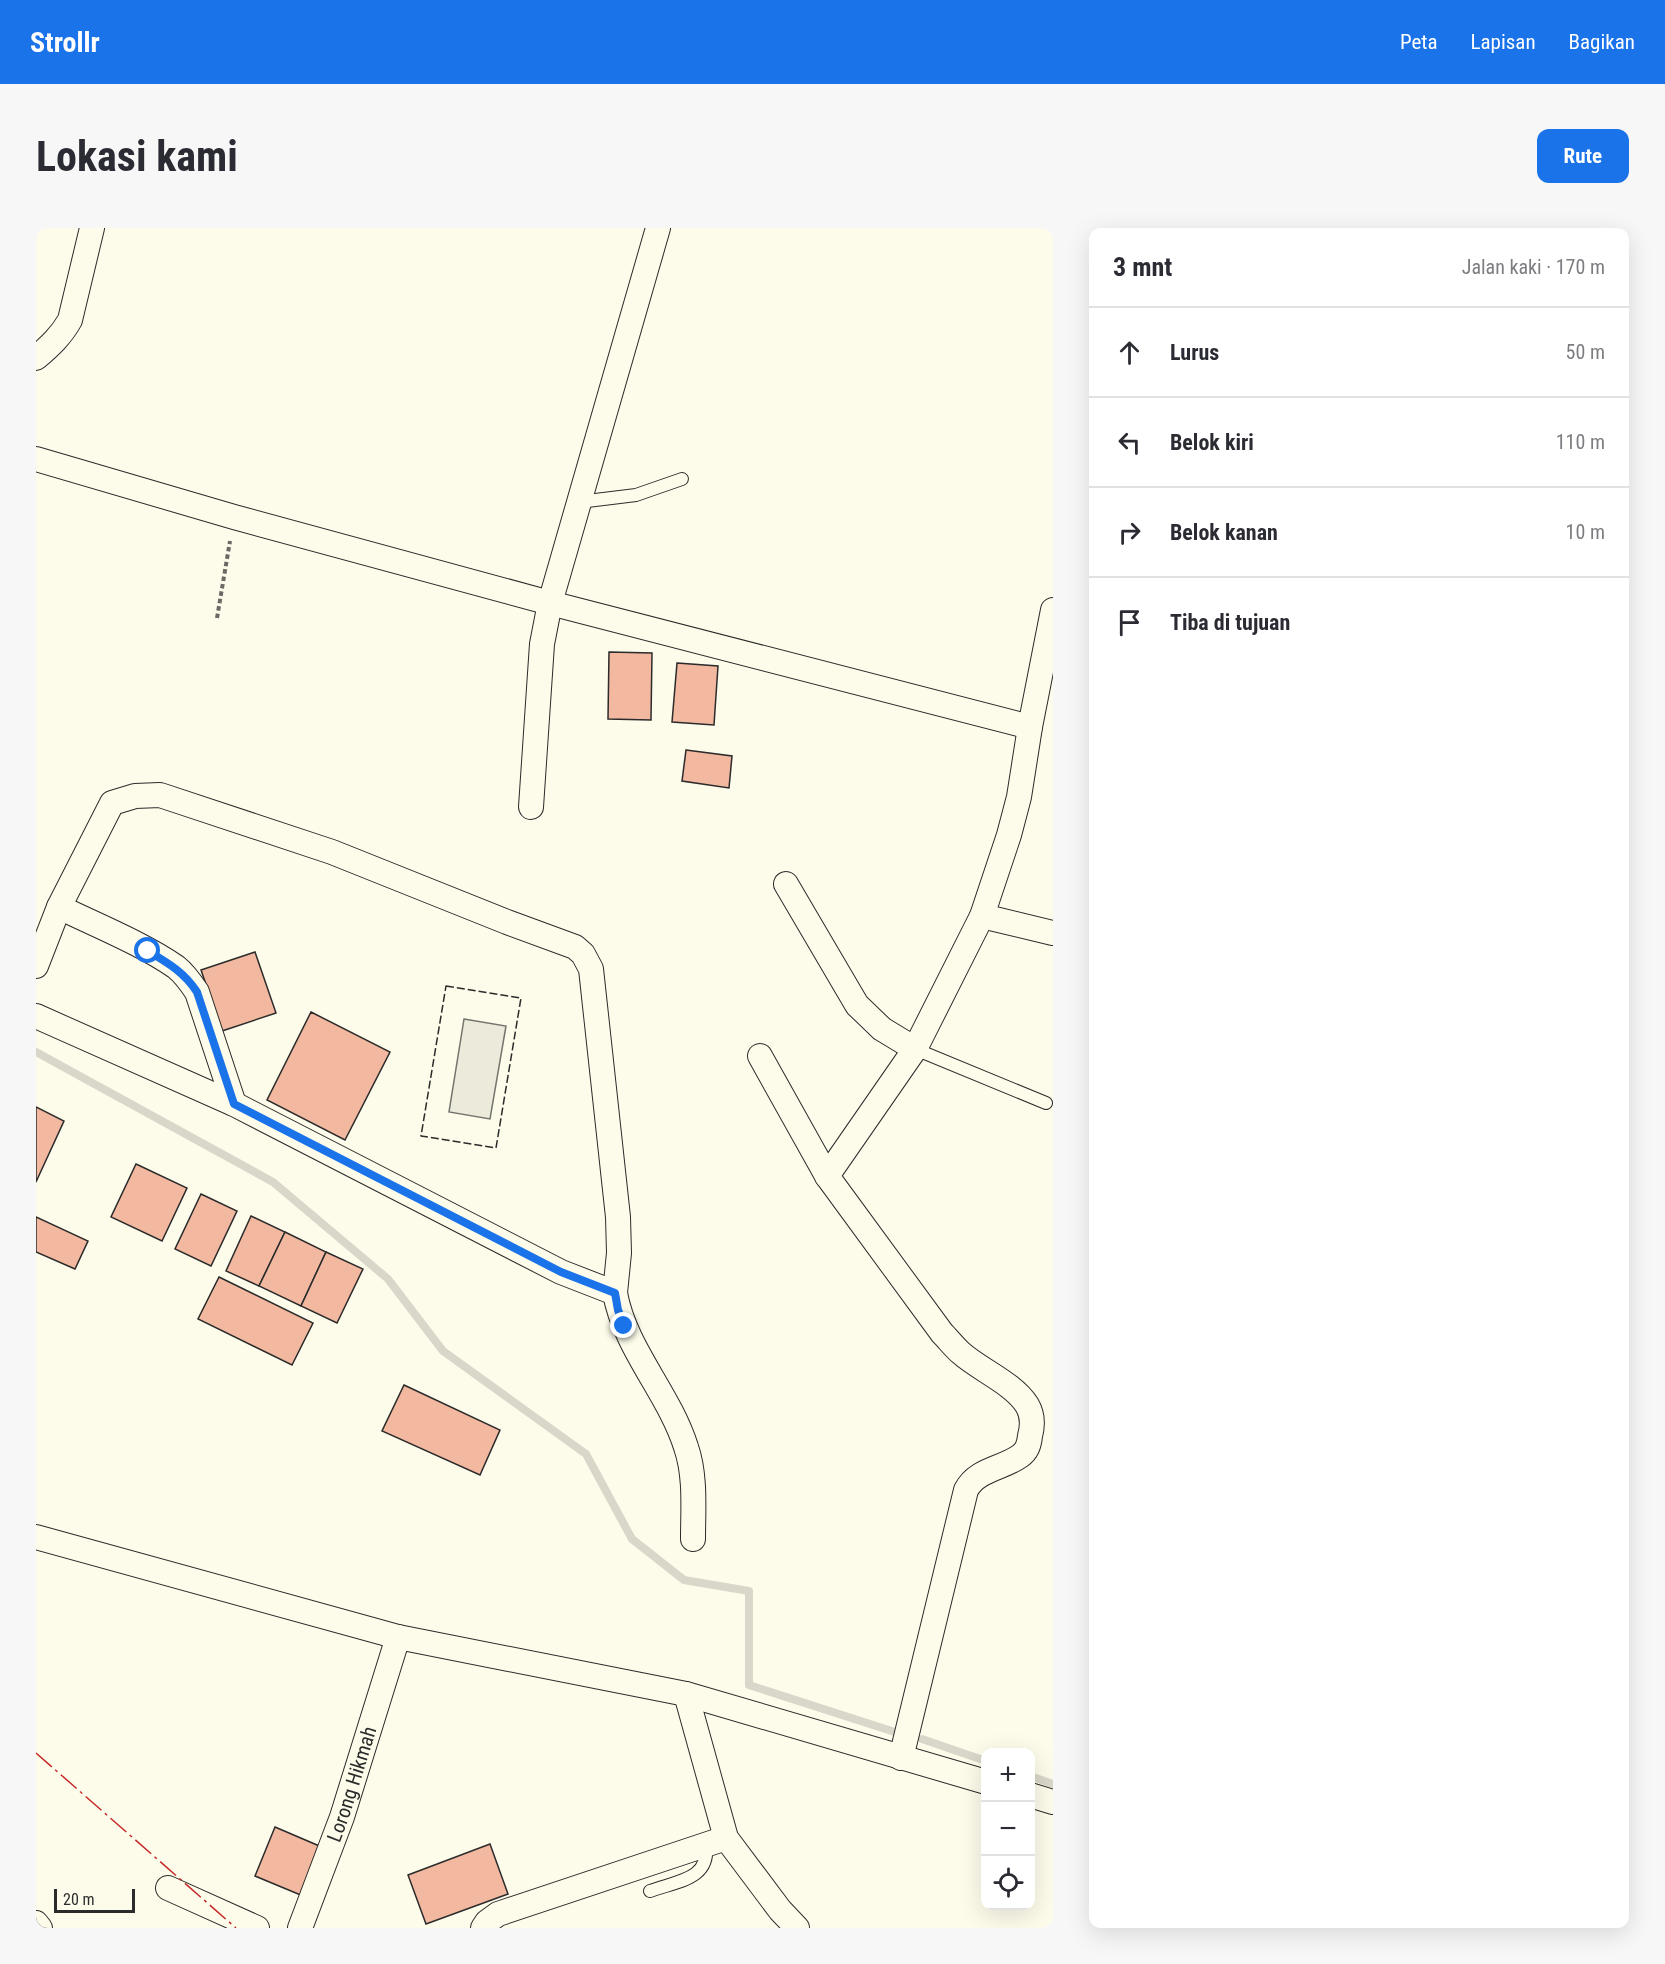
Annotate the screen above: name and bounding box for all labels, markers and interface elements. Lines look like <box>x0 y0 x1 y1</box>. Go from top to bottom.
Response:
text: Strollr <box>30 26 100 59</box>
text: Peta <box>1400 30 1438 54</box>
text: Lapisan <box>1471 30 1536 54</box>
text: Bagikan <box>1569 30 1635 54</box>
button: Rute <box>1537 129 1629 183</box>
text: Lokasi kami <box>36 132 238 181</box>
text: 3 mnt <box>1113 252 1172 282</box>
text: Jalan kaki · 170 m <box>1462 255 1605 279</box>
icon: ahead <box>1113 336 1146 369</box>
text: Lurus <box>1170 340 1219 365</box>
text: 50 m <box>1566 340 1605 364</box>
icon: left <box>1113 426 1146 459</box>
text: Belok kiri <box>1170 430 1254 455</box>
text: 110 m <box>1556 430 1605 454</box>
icon: right <box>1113 516 1146 549</box>
text: Belok kanan <box>1170 520 1278 545</box>
text: 10 m <box>1566 520 1605 544</box>
icon: arrive <box>1113 606 1146 639</box>
text: Tiba di tujuan <box>1170 610 1290 635</box>
route start <box>134 937 160 963</box>
route end <box>610 1312 636 1338</box>
street label: Lorong Hikmah <box>322 1723 381 1845</box>
map controls <box>981 1748 1035 1910</box>
button: + <box>981 1748 1035 1802</box>
button: − <box>981 1802 1035 1856</box>
button: locate <box>981 1856 1035 1910</box>
scale bar <box>54 1886 135 1914</box>
text: 20 m <box>63 1890 95 1909</box>

